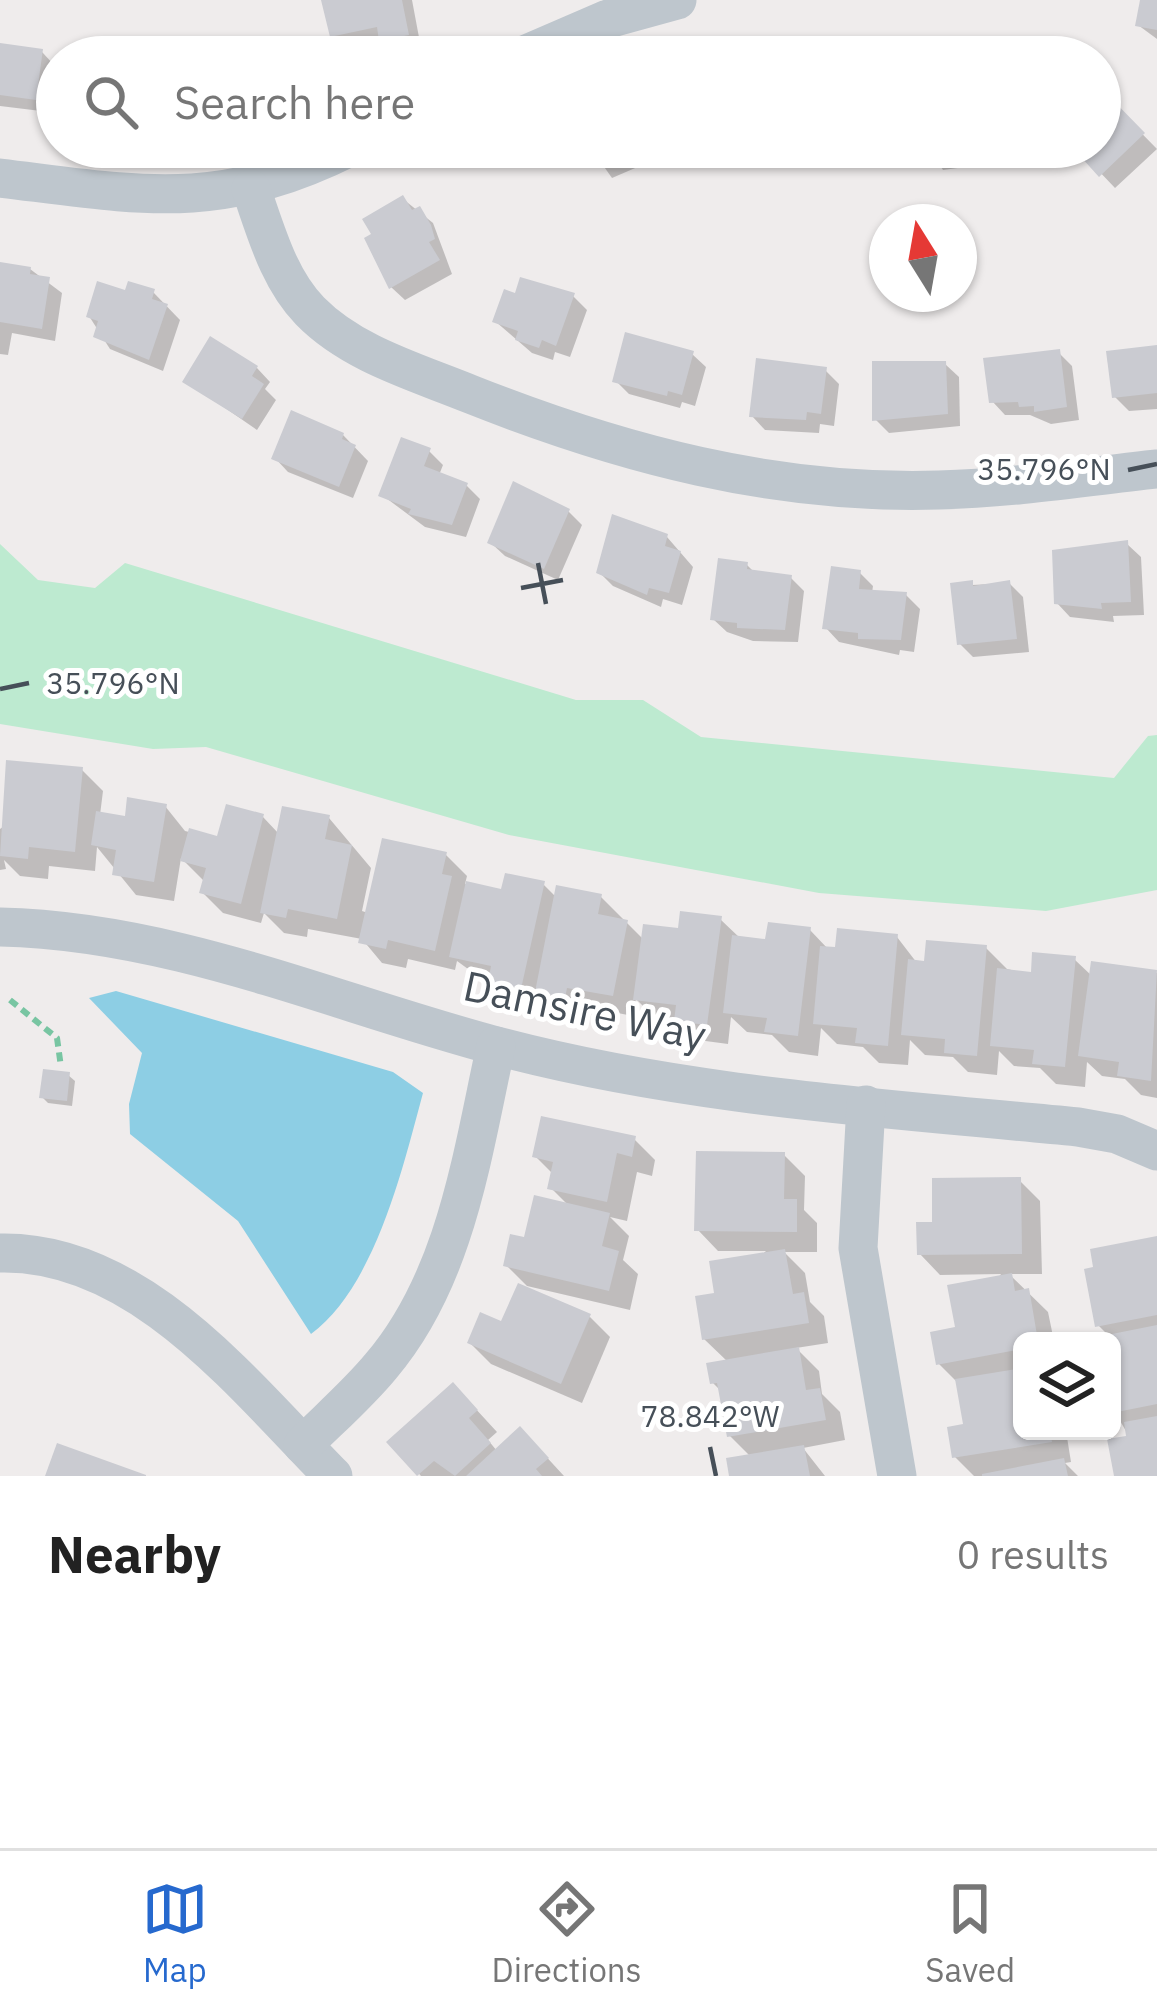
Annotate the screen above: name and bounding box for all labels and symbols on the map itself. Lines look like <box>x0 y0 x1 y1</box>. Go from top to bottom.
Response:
north arrow <box>869 204 977 312</box>
text: 35.796°N <box>977 449 1111 488</box>
text: 35.796°N <box>46 663 180 702</box>
street label: Damsire Way <box>459 957 711 1063</box>
text: 78.842°W <box>641 1396 780 1435</box>

